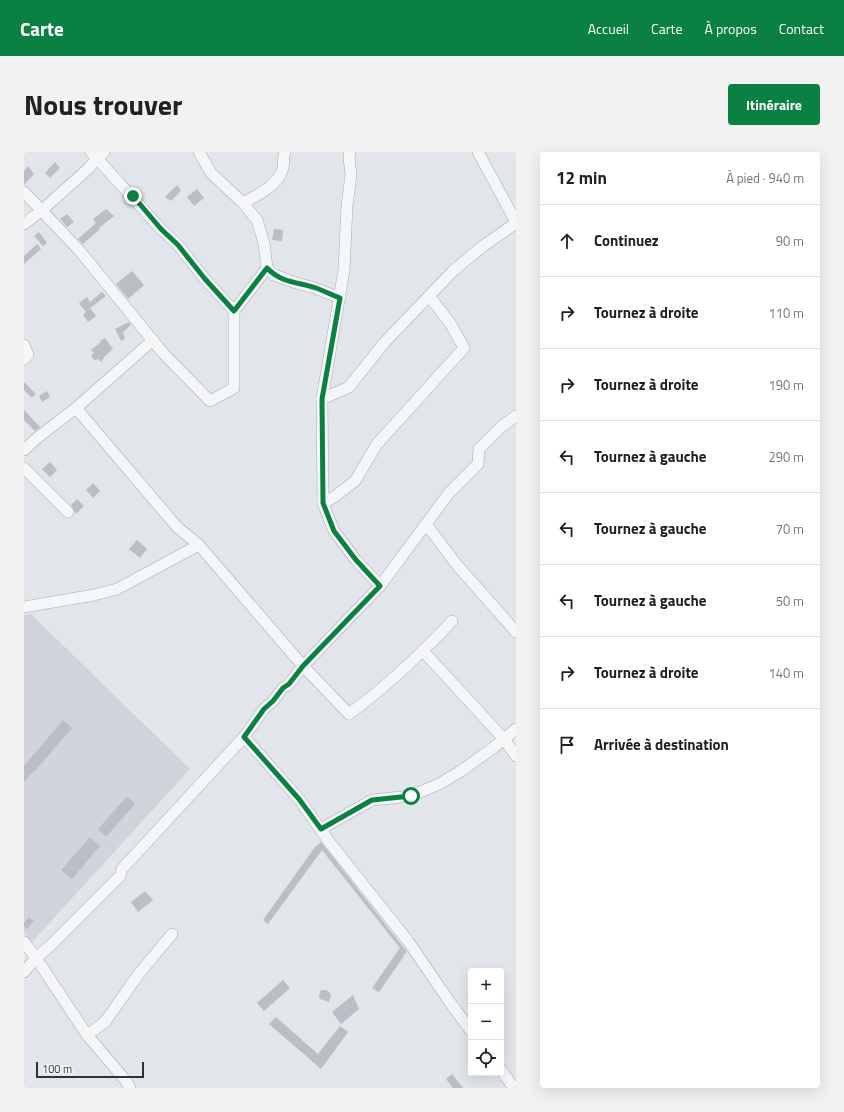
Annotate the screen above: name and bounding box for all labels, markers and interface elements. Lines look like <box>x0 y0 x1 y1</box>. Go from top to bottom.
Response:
text: Carte <box>20 14 64 43</box>
text: Accueil <box>588 18 629 39</box>
text: Carte <box>651 18 683 39</box>
text: À propos <box>705 18 757 39</box>
text: Contact <box>779 18 824 39</box>
text: Nous trouver <box>24 83 182 126</box>
button: Itinéraire <box>728 84 820 125</box>
text: 12 min <box>556 165 607 191</box>
text: À pied · 940 m <box>726 168 804 188</box>
route end <box>124 187 142 205</box>
text: Continuez <box>594 229 659 252</box>
icon: ahead <box>556 230 578 252</box>
text: 90 m <box>776 231 804 251</box>
text: Tournez à droite <box>594 301 699 324</box>
icon: right <box>556 302 578 324</box>
text: 110 m <box>768 303 804 323</box>
text: Tournez à droite <box>594 373 699 396</box>
icon: right <box>556 374 578 396</box>
text: 190 m <box>768 375 804 395</box>
text: Tournez à gauche <box>594 445 706 468</box>
icon: left <box>556 446 578 468</box>
text: 290 m <box>768 447 804 467</box>
text: Tournez à gauche <box>594 517 706 540</box>
icon: left <box>556 518 578 540</box>
text: 70 m <box>776 519 804 539</box>
text: Tournez à gauche <box>594 589 706 612</box>
icon: left <box>556 590 578 612</box>
text: 50 m <box>776 591 804 611</box>
text: Tournez à droite <box>594 661 699 684</box>
icon: right <box>556 662 578 684</box>
text: 140 m <box>768 663 804 683</box>
text: Arrivée à destination <box>594 733 729 756</box>
icon: arrive <box>556 734 578 756</box>
route start <box>402 787 420 805</box>
map controls <box>468 968 504 1076</box>
button: + <box>468 968 504 1004</box>
button: − <box>468 1004 504 1040</box>
button: locate <box>468 1040 504 1076</box>
scale bar <box>36 1060 144 1079</box>
text: 100 m <box>42 1061 72 1077</box>

